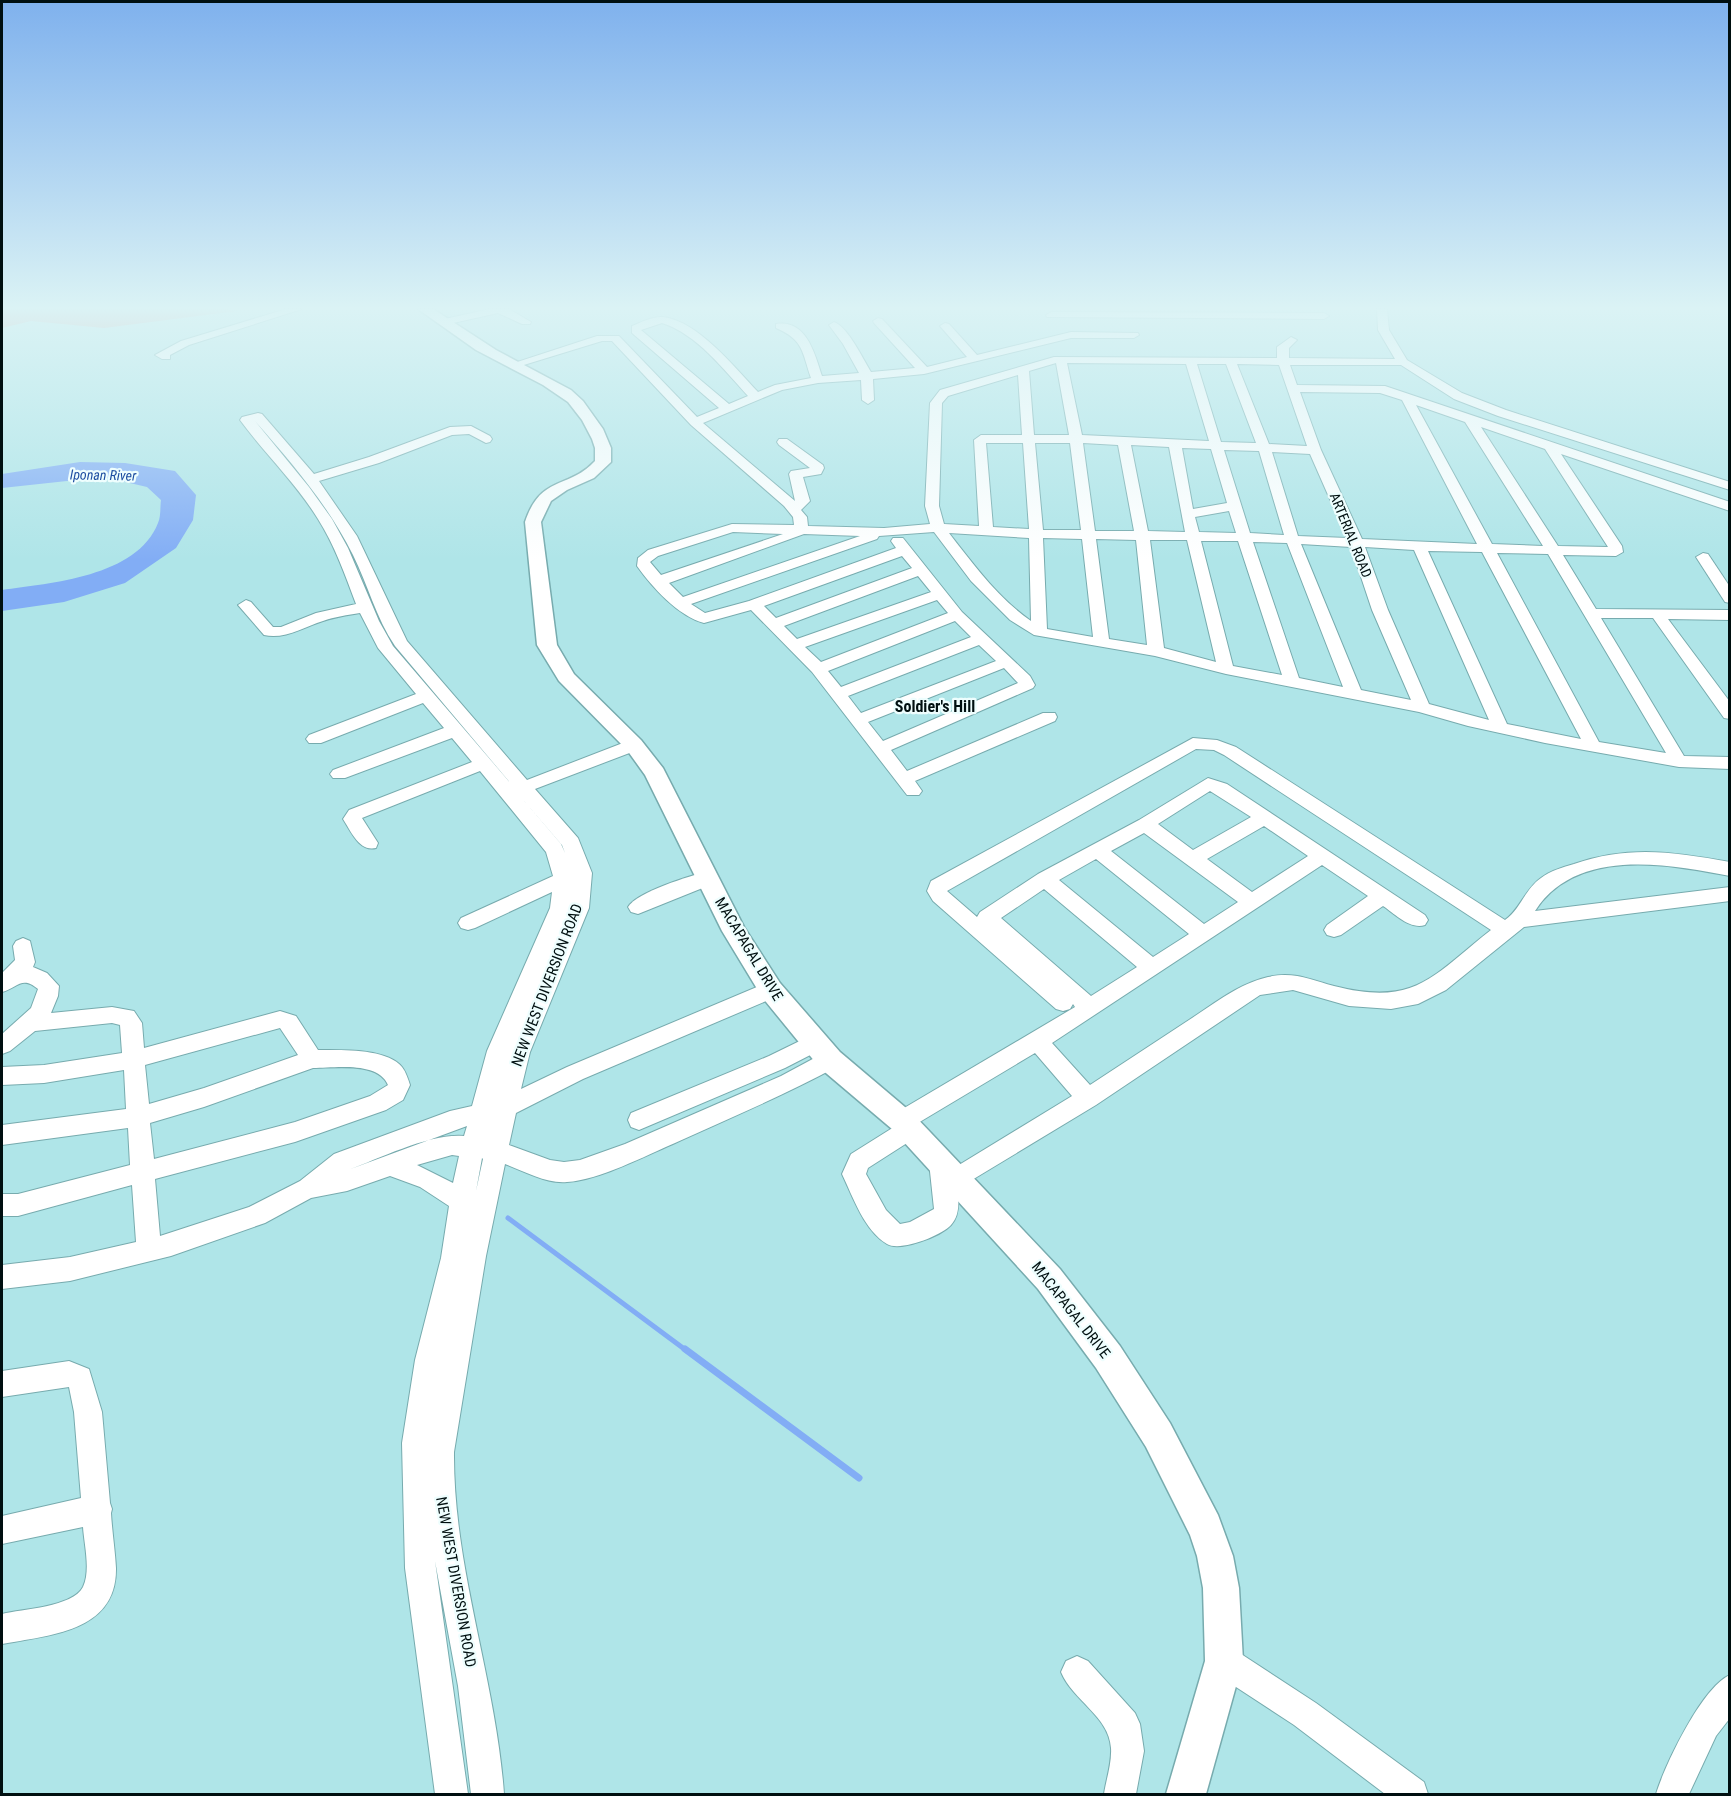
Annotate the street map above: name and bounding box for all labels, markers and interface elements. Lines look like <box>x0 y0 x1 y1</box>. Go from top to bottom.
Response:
water label: Iponan River <box>70 466 137 484</box>
street label: ARTERIAL ROAD <box>1327 490 1375 580</box>
district label: Soldier's Hill <box>895 697 975 716</box>
street label: MACAPAGAL DRIVE <box>711 894 787 1004</box>
street label: NEW WEST DIVERSION ROAD <box>508 901 586 1069</box>
street label: MACAPAGAL DRIVE <box>1028 1258 1114 1362</box>
street label: NEW WEST DIVERSION ROAD <box>432 1495 480 1669</box>

